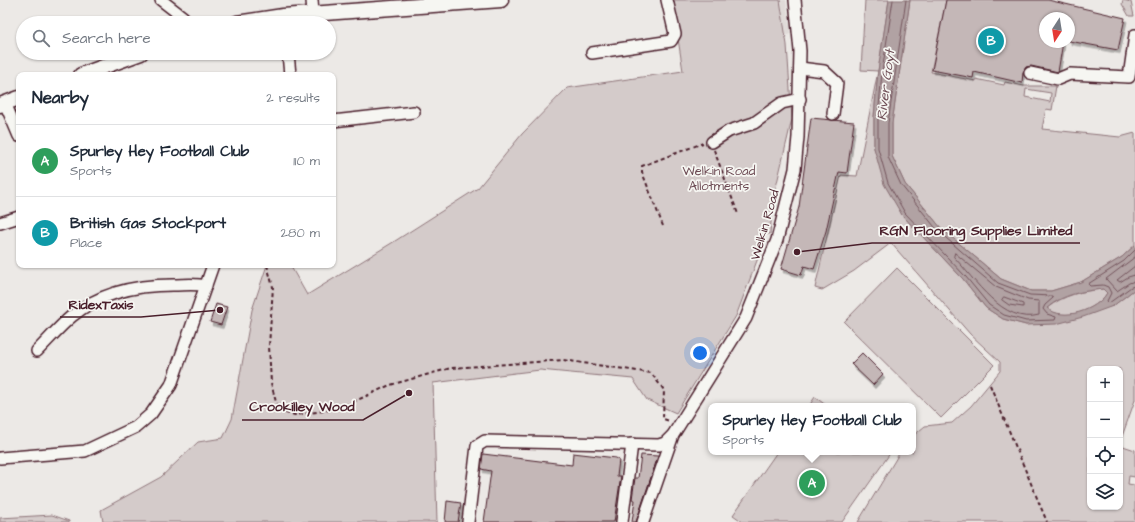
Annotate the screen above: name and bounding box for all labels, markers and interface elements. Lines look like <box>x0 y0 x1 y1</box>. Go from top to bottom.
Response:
north arrow <box>1039 12 1075 48</box>
search box <box>16 16 336 60</box>
pin: B <box>978 26 1004 56</box>
icon: search <box>30 27 52 49</box>
text: Search here <box>62 28 151 49</box>
water label: River Goyt <box>872 47 900 122</box>
text: Nearby <box>32 86 89 110</box>
text: 2 results <box>266 89 320 107</box>
text: Spurley Hey Football Club <box>70 141 249 162</box>
text: A <box>41 152 49 170</box>
text: 110 m <box>293 152 320 170</box>
text: Sports <box>70 162 112 180</box>
park label: Welkin Road Allotments <box>683 162 756 195</box>
street label: Welkin Road <box>746 187 784 262</box>
text: British Gas Stockport <box>70 213 226 234</box>
callout: RGN Flooring Supplies Limited <box>872 217 1080 243</box>
text: RGN Flooring Supplies Limited <box>880 221 1073 242</box>
text: B <box>40 224 50 242</box>
text: 280 m <box>281 224 320 242</box>
text: Place <box>70 234 102 252</box>
callout: RidexTaxis <box>60 291 141 317</box>
text: RidexTaxis <box>68 295 134 315</box>
your location <box>690 343 710 363</box>
map controls <box>1087 366 1123 510</box>
button: + <box>1087 366 1123 402</box>
callout: Crookilley Wood <box>242 394 363 420</box>
text: Crookilley Wood <box>249 397 356 417</box>
button: − <box>1087 402 1123 438</box>
popup <box>708 403 916 455</box>
text: Spurley Hey Football Club <box>722 410 902 431</box>
text: Sports <box>722 431 764 449</box>
button: locate <box>1087 438 1123 474</box>
pin: A <box>799 468 825 498</box>
button: layers <box>1087 474 1123 510</box>

